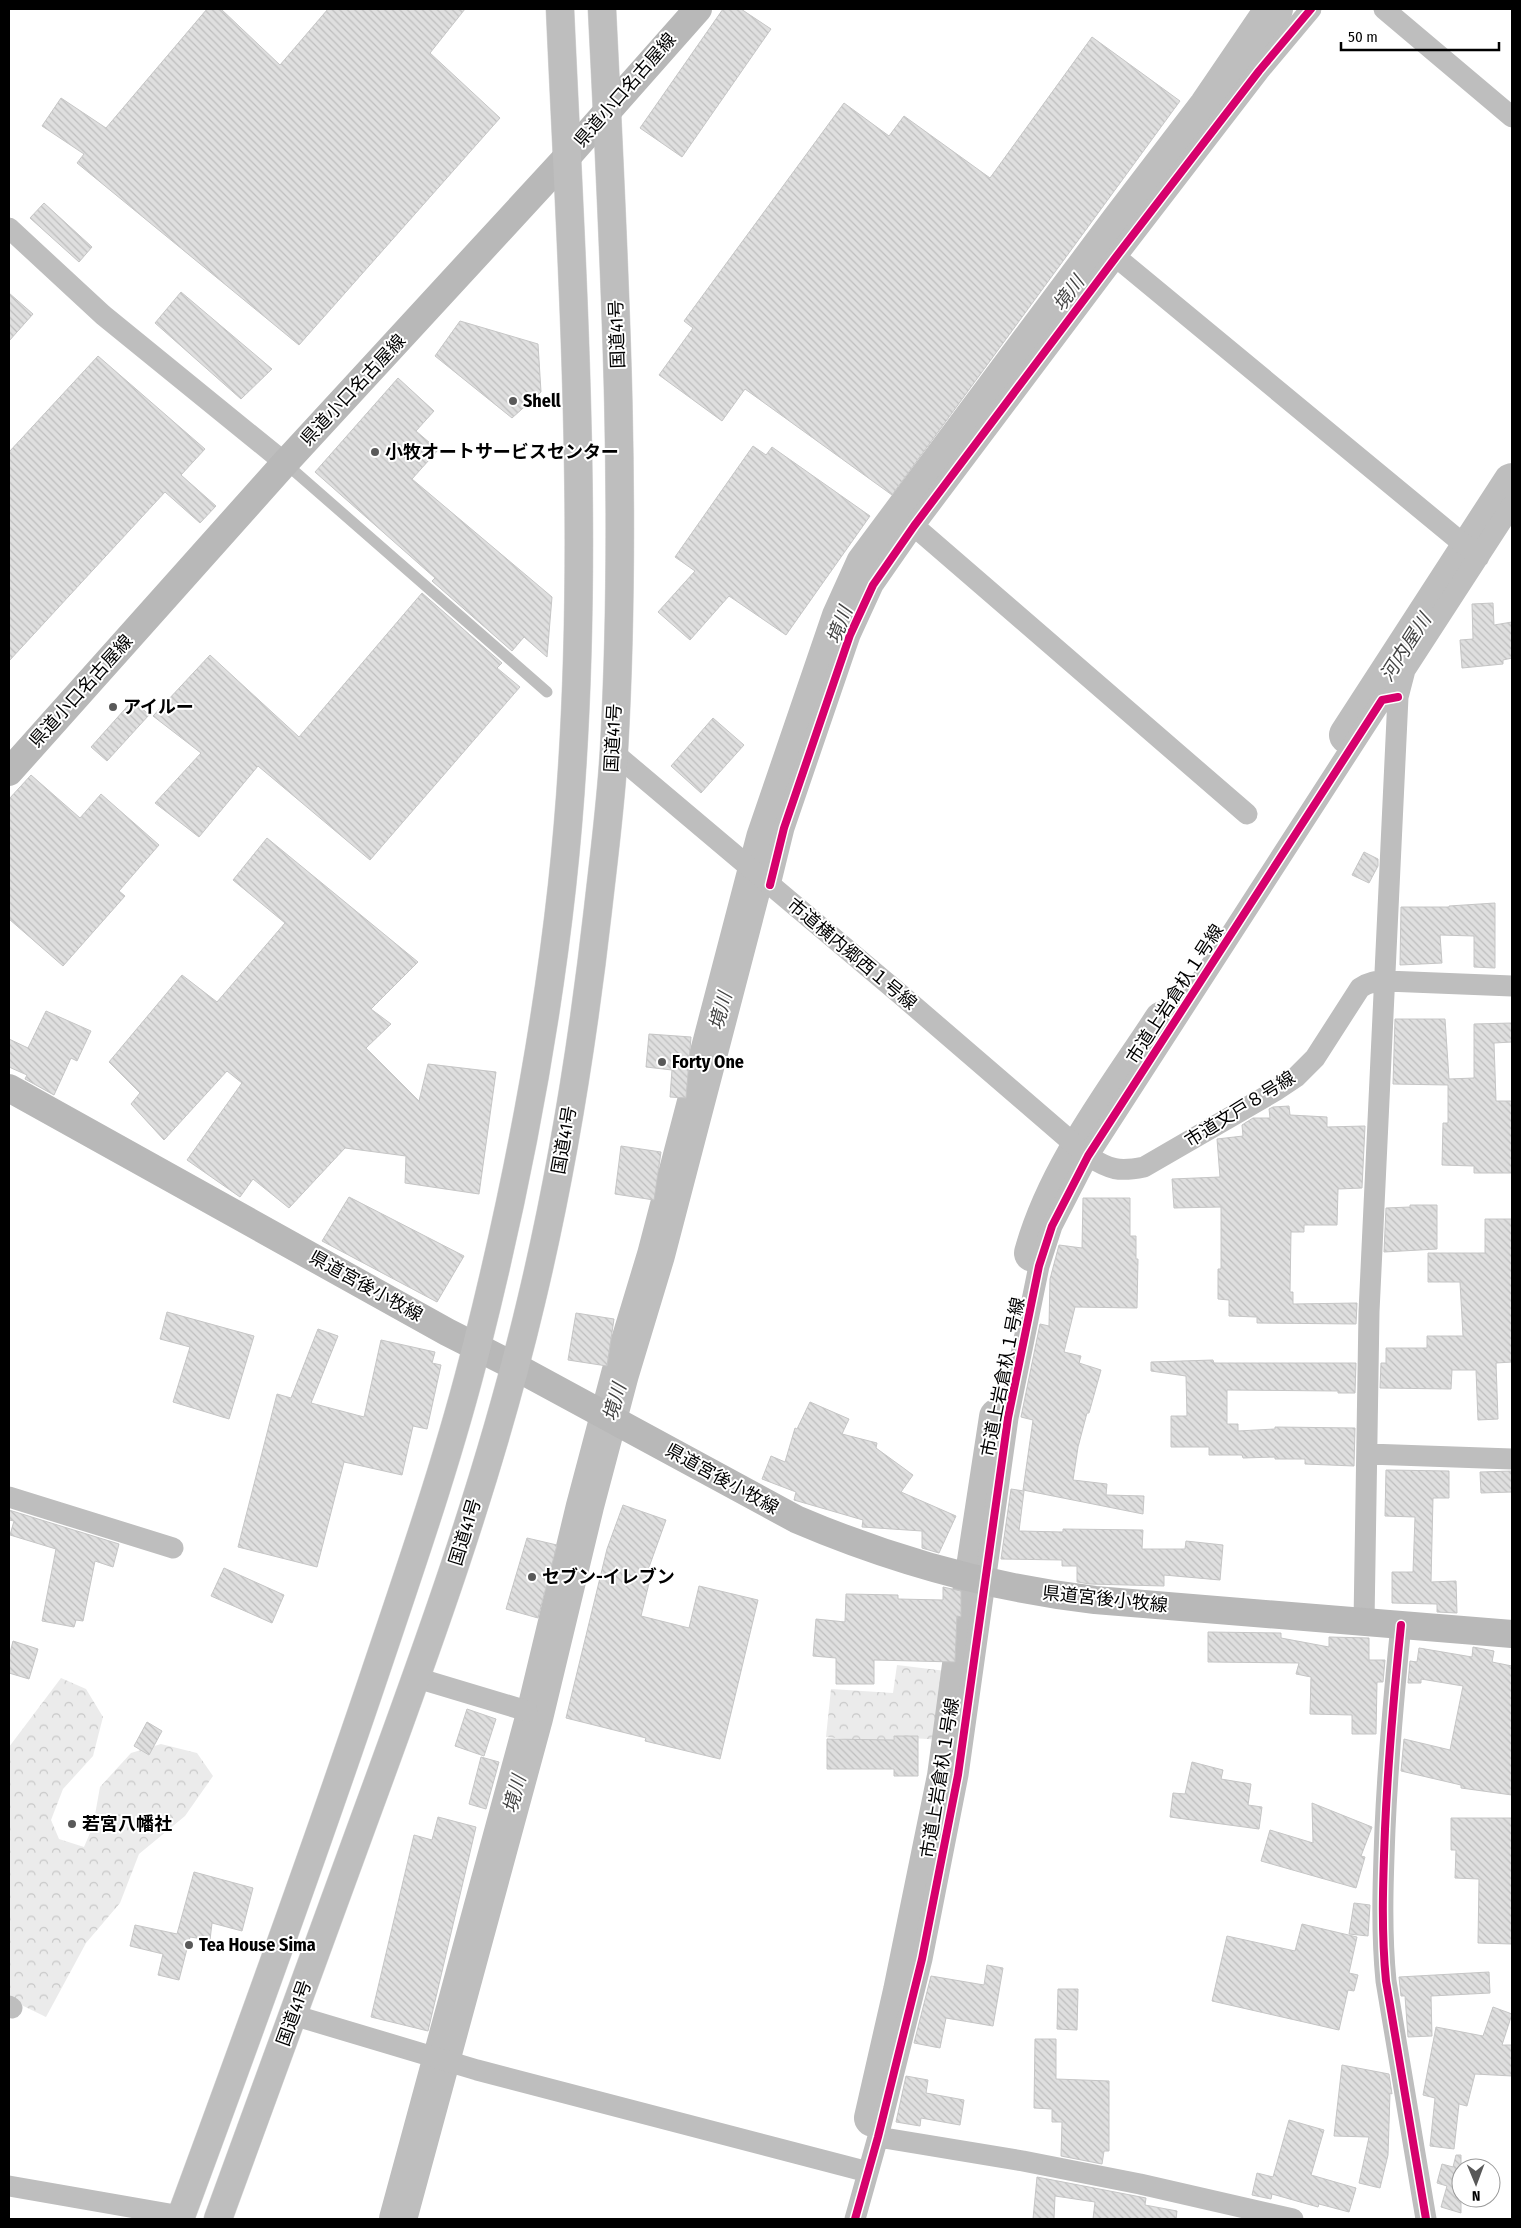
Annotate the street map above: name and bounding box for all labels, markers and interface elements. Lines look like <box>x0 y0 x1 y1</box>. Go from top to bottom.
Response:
scale bar <box>1341 20 1498 52</box>
street label: 県道小口名古屋線 <box>569 28 681 152</box>
text: 50 m <box>1348 28 1378 46</box>
water label: 境川 <box>1048 270 1090 315</box>
street label: 国道41号 <box>605 299 629 369</box>
street label: 県道小口名古屋線 <box>296 330 410 450</box>
place label: Shell <box>523 390 561 412</box>
marker: Shell <box>507 395 519 407</box>
place label: 小牧オートサービスセンター <box>385 441 619 463</box>
marker: 小牧オートサービスセンター <box>369 446 381 458</box>
water label: 境川 <box>822 601 858 647</box>
water label: 河内屋川 <box>1375 607 1437 685</box>
street label: 県道小口名古屋線 <box>25 630 137 752</box>
place label: アイルー <box>123 696 194 718</box>
marker: アイルー <box>107 701 119 713</box>
street label: 国道41号 <box>600 703 626 773</box>
street label: 市道横内郷西１号線 <box>783 894 921 1014</box>
street label: 市道上岩倉杁１号線 <box>1122 920 1228 1068</box>
water label: 境川 <box>704 988 737 1032</box>
place label: Forty One <box>672 1051 744 1073</box>
marker: Forty One <box>656 1056 668 1068</box>
street label: 市道文戸８号線 <box>1181 1066 1299 1152</box>
street label: 国道41号 <box>547 1104 581 1176</box>
street label: 県道宮後小牧線 <box>306 1246 426 1326</box>
street label: 市道上岩倉杁１号線 <box>977 1295 1029 1459</box>
water label: 境川 <box>598 1379 631 1424</box>
street label: 県道宮後小牧線 <box>662 1439 782 1519</box>
street label: 国道41号 <box>444 1496 486 1568</box>
place label: セブン-イレブン <box>542 1566 675 1588</box>
marker: セブン-イレブン <box>526 1571 538 1583</box>
street label: 県道宮後小牧線 <box>1041 1581 1169 1617</box>
street label: 市道上岩倉杁１号線 <box>916 1696 964 1860</box>
water label: 境川 <box>498 1771 531 1815</box>
place label: 若宮八幡社 <box>82 1813 172 1835</box>
marker: 若宮八幡社 <box>66 1818 78 1830</box>
place label: Tea House Sima <box>199 1934 316 1956</box>
marker: Tea House Sima <box>183 1939 195 1951</box>
street label: 国道41号 <box>272 1977 316 2049</box>
north arrow <box>1451 2158 1501 2208</box>
text: N <box>1472 2187 1481 2204</box>

